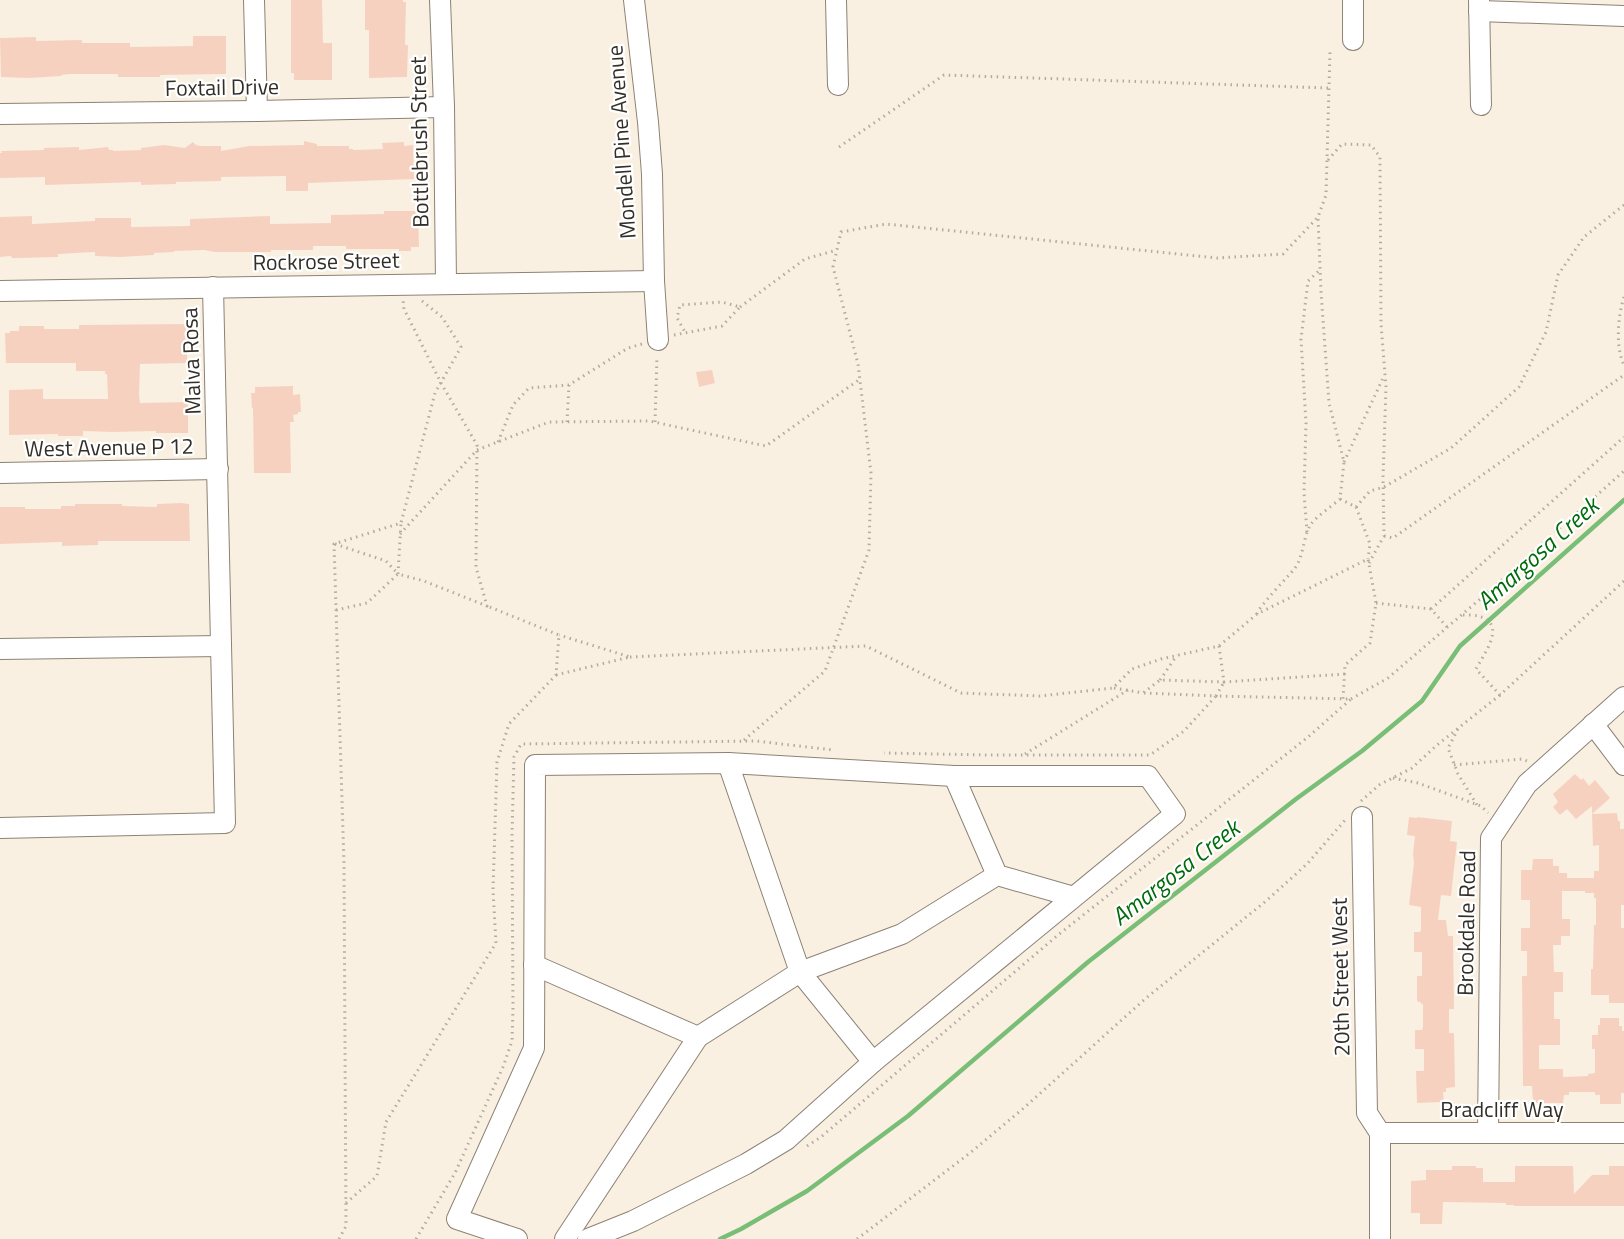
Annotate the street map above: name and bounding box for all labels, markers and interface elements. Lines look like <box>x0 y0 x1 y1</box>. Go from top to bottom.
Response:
street label: Mondell Pine Avenue <box>597 44 645 240</box>
street label: Bottlebrush Street <box>401 56 437 228</box>
street label: Foxtail Drive <box>165 69 279 105</box>
street label: Rockrose Street <box>252 243 400 279</box>
street label: Malva Rosa <box>172 307 210 415</box>
street label: West Avenue P 12 <box>24 429 194 465</box>
water label: Amargosa Creek <box>1468 486 1609 618</box>
water label: Amargosa Creek <box>1103 808 1249 934</box>
street label: Brookdale Road <box>1448 850 1484 996</box>
street label: 20th Street West <box>1322 897 1358 1057</box>
street label: Bradcliff Way <box>1440 1092 1564 1126</box>

